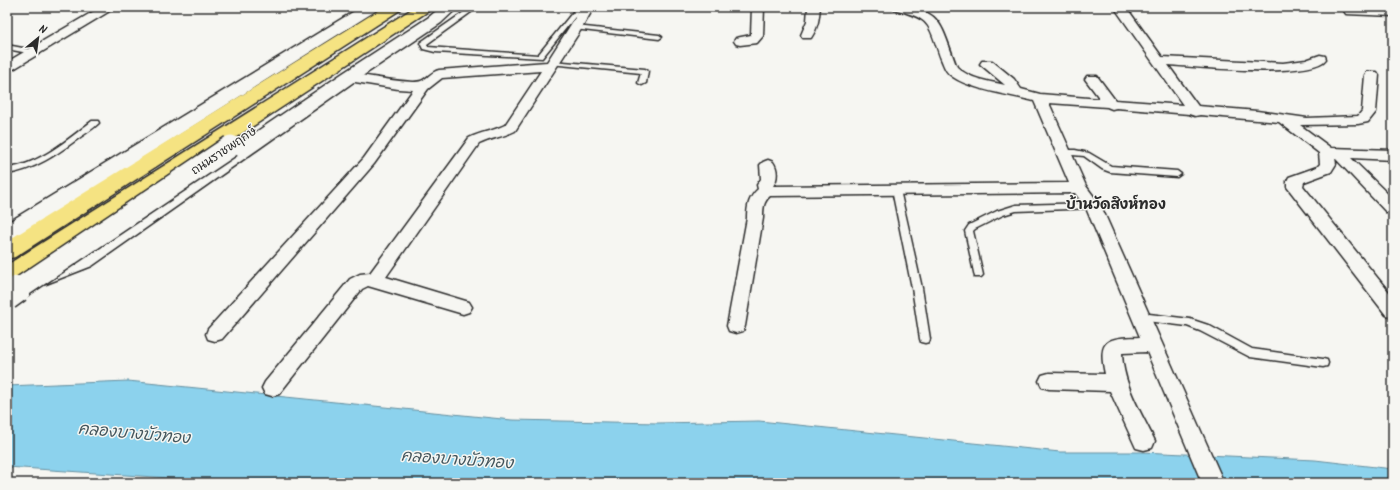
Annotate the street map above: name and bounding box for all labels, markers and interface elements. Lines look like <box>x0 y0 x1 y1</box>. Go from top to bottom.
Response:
north arrow <box>18 18 58 58</box>
text: N <box>35 21 50 40</box>
street label: ถนนราชพฤกษ์ <box>187 122 261 180</box>
district label: บ้านวัดสิงห์ทอง <box>1066 194 1166 216</box>
water label: คลองบางบัวทอง <box>77 417 193 452</box>
water label: คลองบางบัวทอง <box>400 444 516 477</box>

